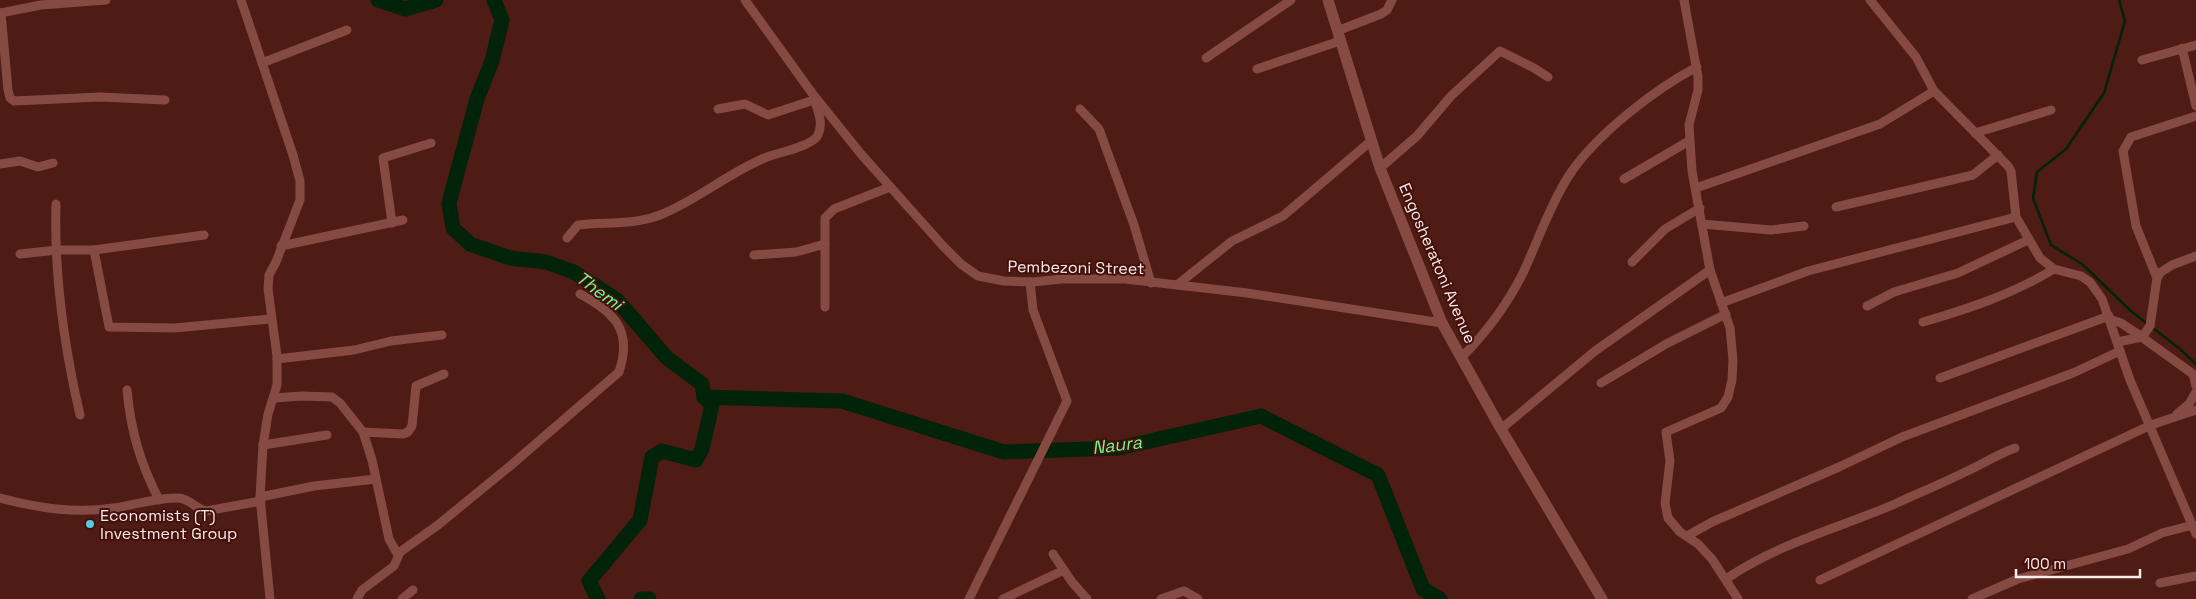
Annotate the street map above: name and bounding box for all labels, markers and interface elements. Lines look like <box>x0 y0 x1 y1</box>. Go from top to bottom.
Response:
street label: Engosheratoni Avenue <box>1394 180 1481 347</box>
street label: Pembezoni Street <box>1007 256 1145 279</box>
water label: Themi <box>571 266 629 317</box>
water label: Naura <box>1091 430 1144 459</box>
place label: Economists (T) Investment Group <box>100 505 237 544</box>
marker: Economists (T) Investment Group <box>84 518 96 530</box>
scale bar <box>2016 546 2140 578</box>
text: 100 m <box>2024 554 2066 573</box>

